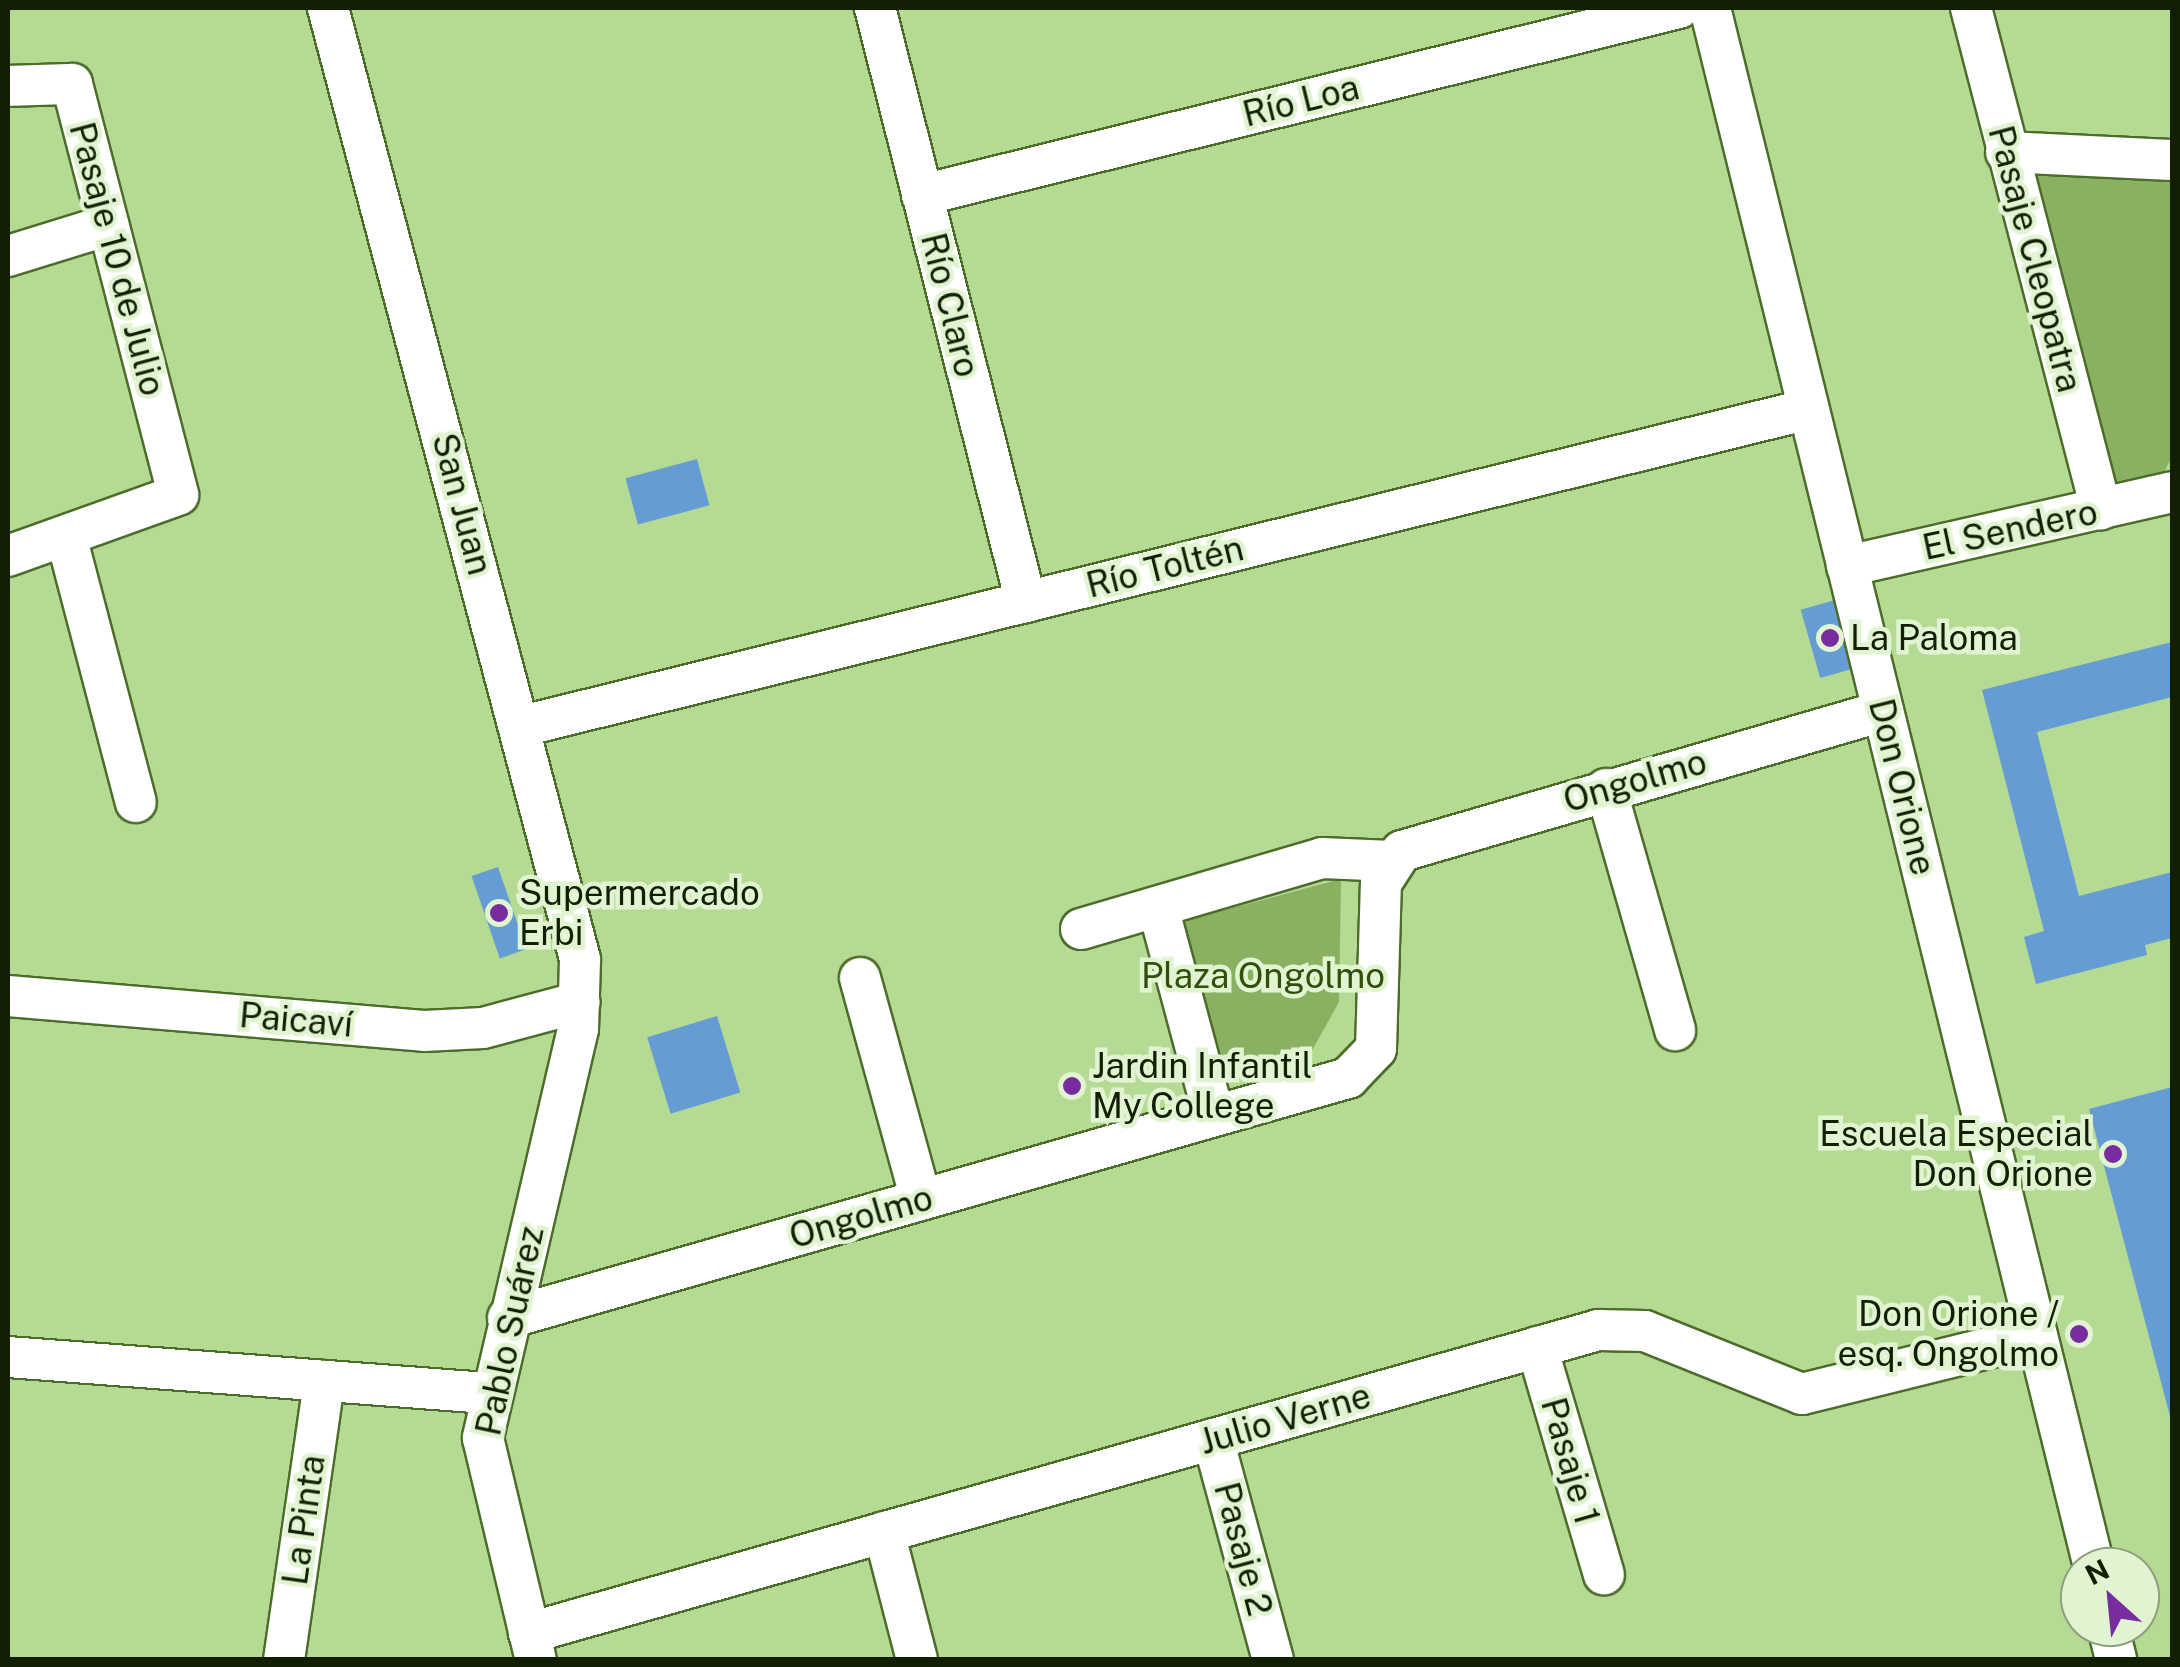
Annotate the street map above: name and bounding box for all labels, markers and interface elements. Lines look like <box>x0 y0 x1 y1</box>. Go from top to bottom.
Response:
street label: Río Loa <box>1238 66 1364 136</box>
street label: Pasaje 10 de Julio <box>60 117 174 401</box>
street label: Pasaje Cleopatra <box>1979 121 2091 397</box>
street label: Río Claro <box>912 228 988 382</box>
street label: San Juan <box>423 429 501 579</box>
street label: El Sendero <box>1919 491 2101 569</box>
street label: Río Toltén <box>1082 527 1248 607</box>
place label: La Paloma <box>1850 617 2018 659</box>
marker: La Paloma <box>1819 627 1841 649</box>
street label: Don Orione <box>1860 694 1944 880</box>
street label: Ongolmo <box>1558 741 1712 821</box>
place label: Supermercado Erbi <box>519 872 760 954</box>
marker: Supermercado Erbi <box>488 902 510 924</box>
park label: Plaza Ongolmo <box>1141 955 1385 997</box>
street label: Paicaví <box>238 994 354 1046</box>
place label: Jardin Infantil My College <box>1092 1045 1312 1127</box>
marker: Jardin Infantil My College <box>1061 1075 1083 1097</box>
place label: Escuela Especial Don Orione <box>1819 1113 2093 1195</box>
marker: Escuela Especial Don Orione <box>2102 1143 2124 1165</box>
street label: Ongolmo <box>784 1177 938 1257</box>
street label: Pablo Suárez <box>467 1222 553 1440</box>
place label: Don Orione / esq. Ongolmo <box>1837 1293 2059 1375</box>
marker: Don Orione / esq. Ongolmo <box>2068 1323 2090 1345</box>
street label: Julio Verne <box>1194 1374 1376 1464</box>
street label: Pasaje 1 <box>1532 1393 1608 1529</box>
street label: La Pinta <box>274 1452 334 1588</box>
street label: Pasaje 2 <box>1205 1478 1281 1620</box>
north arrow <box>2060 1547 2160 1647</box>
text: N <box>2080 1552 2114 1591</box>

